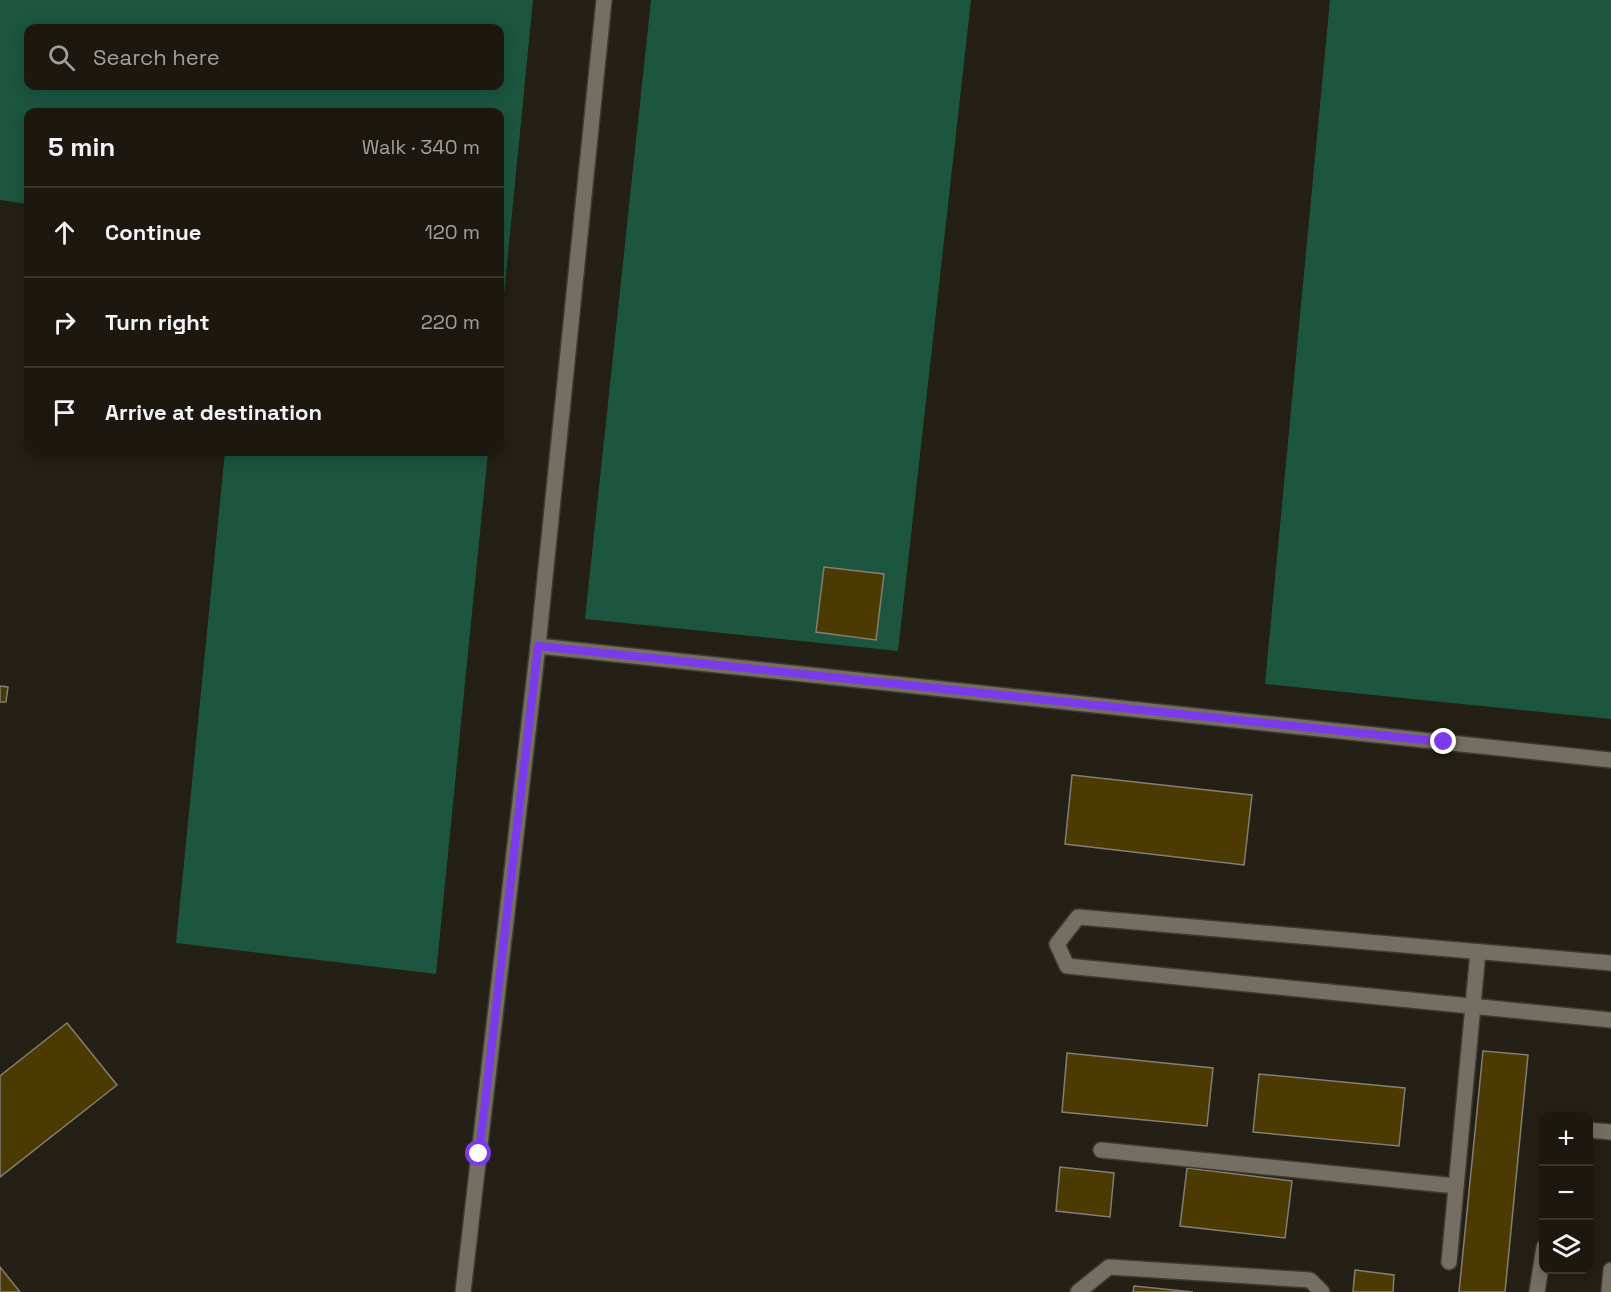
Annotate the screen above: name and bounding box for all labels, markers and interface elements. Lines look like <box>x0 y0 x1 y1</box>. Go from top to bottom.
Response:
search box <box>24 24 504 90</box>
icon: search <box>45 41 78 74</box>
text: Search here <box>93 43 220 71</box>
text: 5 min <box>48 130 115 164</box>
text: Walk · 340 m <box>362 134 480 160</box>
icon: ahead <box>48 216 81 249</box>
text: Continue <box>105 218 201 246</box>
text: 120 m <box>424 219 480 245</box>
icon: right <box>48 306 81 339</box>
text: Turn right <box>105 308 210 336</box>
text: 220 m <box>421 309 480 335</box>
icon: arrive <box>48 396 81 429</box>
text: Arrive at destination <box>105 398 322 426</box>
route end <box>1430 728 1456 754</box>
map controls <box>1539 1112 1593 1274</box>
button: + <box>1539 1112 1593 1166</box>
route start <box>465 1140 491 1166</box>
button: − <box>1539 1166 1593 1220</box>
button: layers <box>1539 1220 1593 1274</box>

